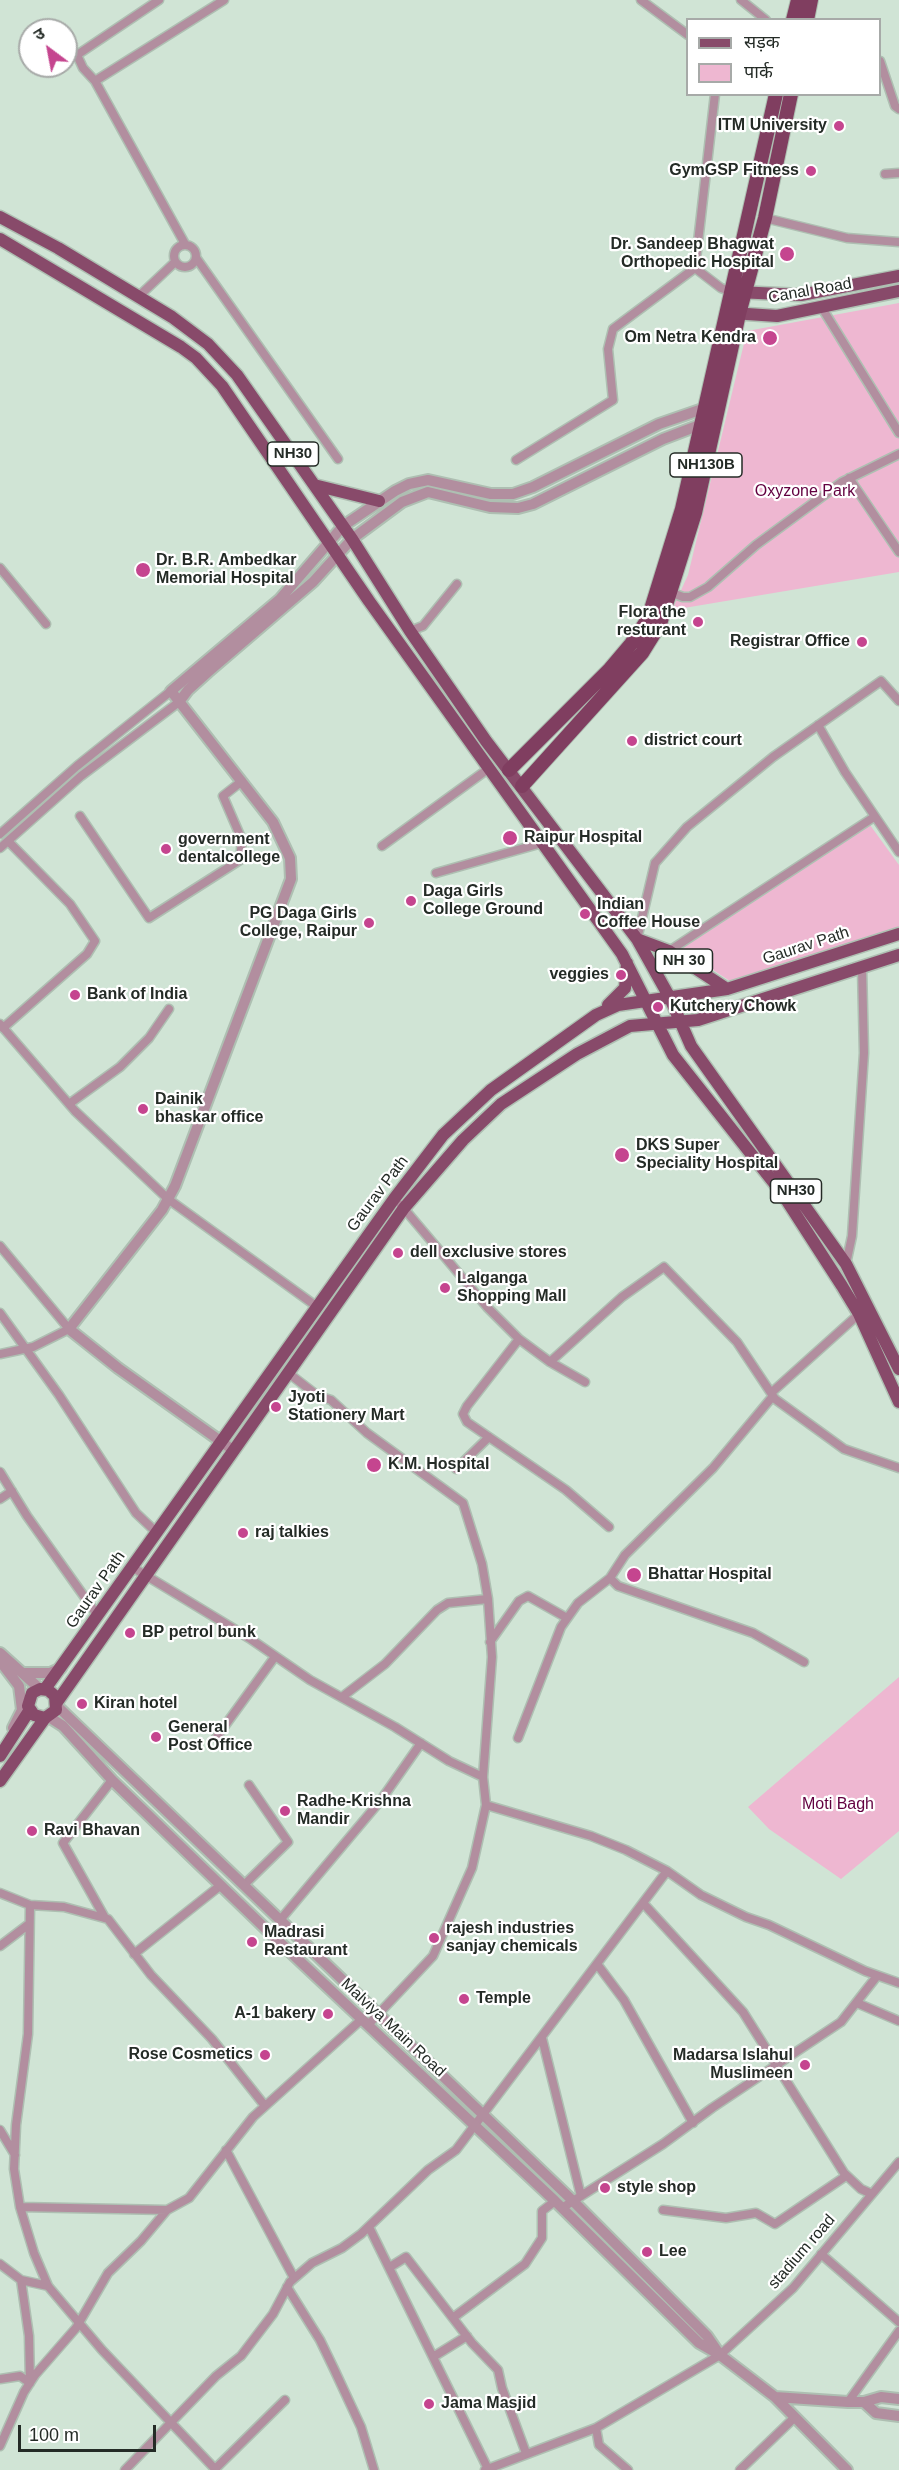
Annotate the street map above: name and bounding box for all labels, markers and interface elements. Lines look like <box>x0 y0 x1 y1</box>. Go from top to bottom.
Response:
north arrow <box>18 18 78 78</box>
legend <box>686 18 881 96</box>
text: उ <box>31 24 48 44</box>
text: सड़क <box>744 32 780 52</box>
text: पार्क <box>744 62 773 82</box>
place label: ITM University <box>718 116 827 136</box>
marker: ITM University <box>832 119 846 133</box>
place label: GymGSP Fitness <box>669 161 799 181</box>
marker: GymGSP Fitness <box>804 164 818 178</box>
place label: Dr. Sandeep Bhagwat Orthopedic Hospital <box>610 235 774 273</box>
marker: Dr. Sandeep Bhagwat Orthopedic Hospital <box>778 245 796 263</box>
street label: Canal Road <box>767 274 853 308</box>
place label: Om Netra Kendra <box>624 328 756 348</box>
marker: Om Netra Kendra <box>761 329 779 347</box>
road number: NH30 <box>268 442 318 466</box>
road number: NH130B <box>670 453 742 477</box>
park label: Oxyzone Park <box>755 482 855 502</box>
place label: Dr. B.R. Ambedkar Memorial Hospital <box>156 551 296 589</box>
marker: Dr. B.R. Ambedkar Memorial Hospital <box>134 561 152 579</box>
place label: Flora the resturant <box>617 603 686 641</box>
marker: Flora the resturant <box>691 615 705 629</box>
place label: Registrar Office <box>730 632 850 652</box>
marker: Registrar Office <box>855 635 869 649</box>
place label: district court <box>644 731 742 751</box>
marker: district court <box>625 734 639 748</box>
place label: Raipur Hospital <box>524 828 642 848</box>
marker: Raipur Hospital <box>501 829 519 847</box>
place label: government dentalcollege <box>178 830 280 868</box>
marker: government dentalcollege <box>159 842 173 856</box>
place label: Daga Girls College Ground <box>423 882 543 920</box>
marker: Daga Girls College Ground <box>404 894 418 908</box>
place label: Indian Coffee House <box>597 895 700 933</box>
place label: PG Daga Girls College, Raipur <box>240 904 357 942</box>
marker: Indian Coffee House <box>578 907 592 921</box>
marker: PG Daga Girls College, Raipur <box>362 916 376 930</box>
street label: Gaurav Path <box>760 923 852 969</box>
road number: NH 30 <box>656 949 712 973</box>
place label: veggies <box>549 965 609 985</box>
marker: veggies <box>614 968 628 982</box>
place label: Bank of India <box>87 985 187 1005</box>
marker: Bank of India <box>68 988 82 1002</box>
place label: Kutchery Chowk <box>670 997 796 1017</box>
marker: Kutchery Chowk <box>651 1000 665 1014</box>
place label: Dainik bhaskar office <box>155 1090 263 1128</box>
marker: Dainik bhaskar office <box>136 1102 150 1116</box>
place label: DKS Super Speciality Hospital <box>636 1136 778 1174</box>
marker: DKS Super Speciality Hospital <box>613 1146 631 1164</box>
street label: Gaurav Path <box>343 1152 413 1236</box>
road number: NH30 <box>770 1179 822 1203</box>
place label: dell exclusive stores <box>410 1243 567 1263</box>
marker: dell exclusive stores <box>391 1246 405 1260</box>
place label: Lalganga Shopping Mall <box>457 1269 566 1307</box>
marker: Lalganga Shopping Mall <box>438 1281 452 1295</box>
place label: Jyoti Stationery Mart <box>288 1388 404 1426</box>
marker: Jyoti Stationery Mart <box>269 1400 283 1414</box>
place label: K.M. Hospital <box>388 1455 489 1475</box>
marker: K.M. Hospital <box>365 1456 383 1474</box>
place label: raj talkies <box>255 1523 329 1543</box>
marker: raj talkies <box>236 1526 250 1540</box>
street label: Gaurav Path <box>62 1548 130 1632</box>
place label: Bhattar Hospital <box>648 1565 772 1585</box>
marker: Bhattar Hospital <box>625 1566 643 1584</box>
place label: BP petrol bunk <box>142 1623 256 1643</box>
marker: BP petrol bunk <box>123 1626 137 1640</box>
place label: Kiran hotel <box>94 1694 178 1714</box>
marker: Kiran hotel <box>75 1697 89 1711</box>
place label: General Post Office <box>168 1718 252 1756</box>
marker: General Post Office <box>149 1730 163 1744</box>
place label: Radhe-Krishna Mandir <box>297 1792 411 1830</box>
park label: Moti Bagh <box>802 1795 874 1815</box>
marker: Radhe-Krishna Mandir <box>278 1804 292 1818</box>
place label: Ravi Bhavan <box>44 1821 140 1841</box>
marker: Ravi Bhavan <box>25 1824 39 1838</box>
place label: rajesh industries sanjay chemicals <box>446 1919 578 1957</box>
place label: Madrasi Restaurant <box>264 1923 348 1961</box>
marker: rajesh industries sanjay chemicals <box>427 1931 441 1945</box>
marker: Madrasi Restaurant <box>245 1935 259 1949</box>
street label: Malviya Main Road <box>337 1975 449 2081</box>
place label: Temple <box>476 1989 531 2009</box>
marker: Temple <box>457 1992 471 2006</box>
place label: A-1 bakery <box>234 2004 316 2024</box>
marker: A-1 bakery <box>321 2007 335 2021</box>
place label: Rose Cosmetics <box>129 2045 253 2065</box>
place label: Madarsa Islahul Muslimeen <box>673 2046 793 2084</box>
marker: Rose Cosmetics <box>258 2048 272 2062</box>
marker: Madarsa Islahul Muslimeen <box>798 2058 812 2072</box>
place label: style shop <box>617 2178 696 2198</box>
marker: style shop <box>598 2181 612 2195</box>
street label: stadium road <box>764 2211 840 2293</box>
place label: Lee <box>659 2242 687 2262</box>
marker: Lee <box>640 2245 654 2259</box>
place label: Jama Masjid <box>441 2394 536 2414</box>
marker: Jama Masjid <box>422 2397 436 2411</box>
scale bar <box>21 2413 159 2451</box>
text: 100 m <box>29 2425 79 2445</box>

